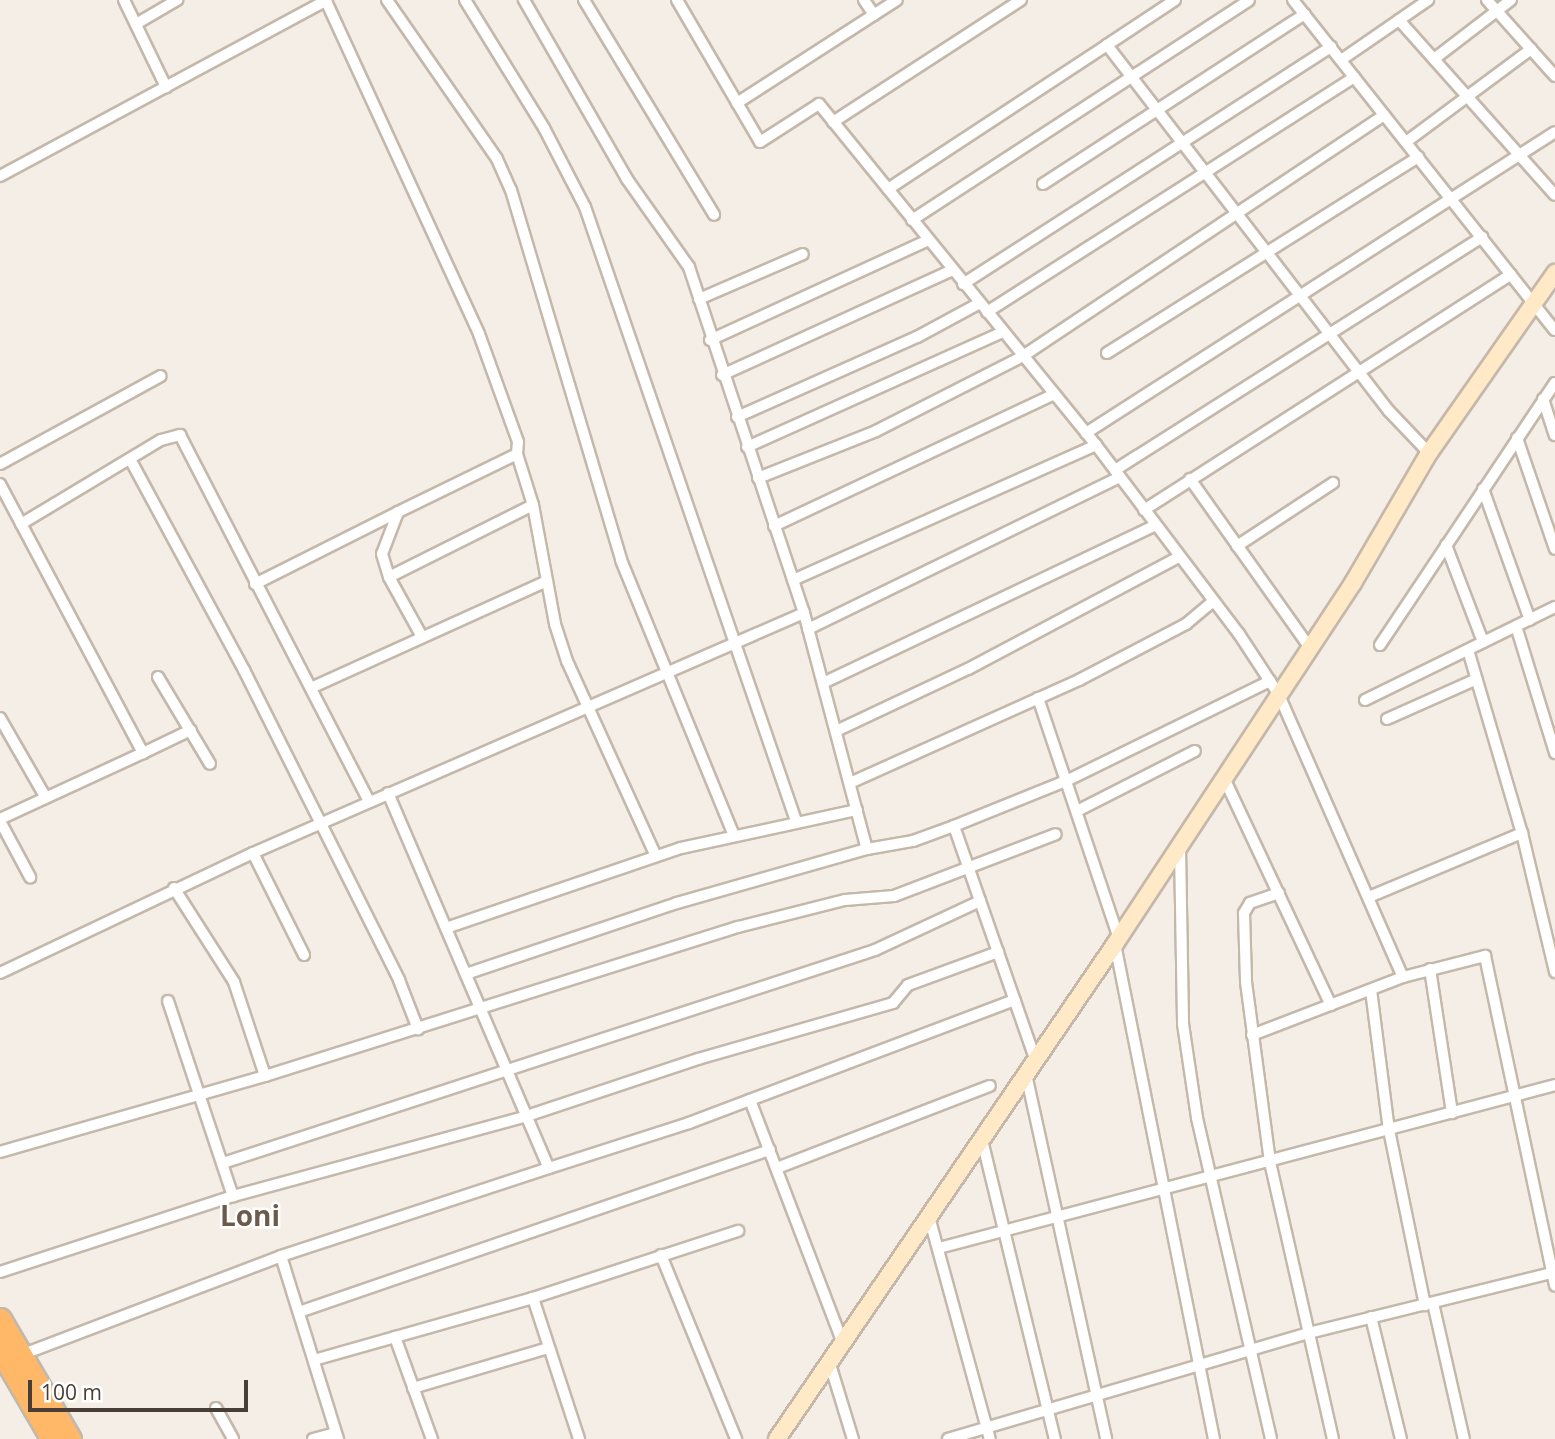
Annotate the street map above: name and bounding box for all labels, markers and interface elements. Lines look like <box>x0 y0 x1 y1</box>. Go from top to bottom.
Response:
district label: Loni <box>220 1198 280 1232</box>
scale bar <box>32 1366 252 1410</box>
text: 100 m <box>41 1378 102 1406</box>

